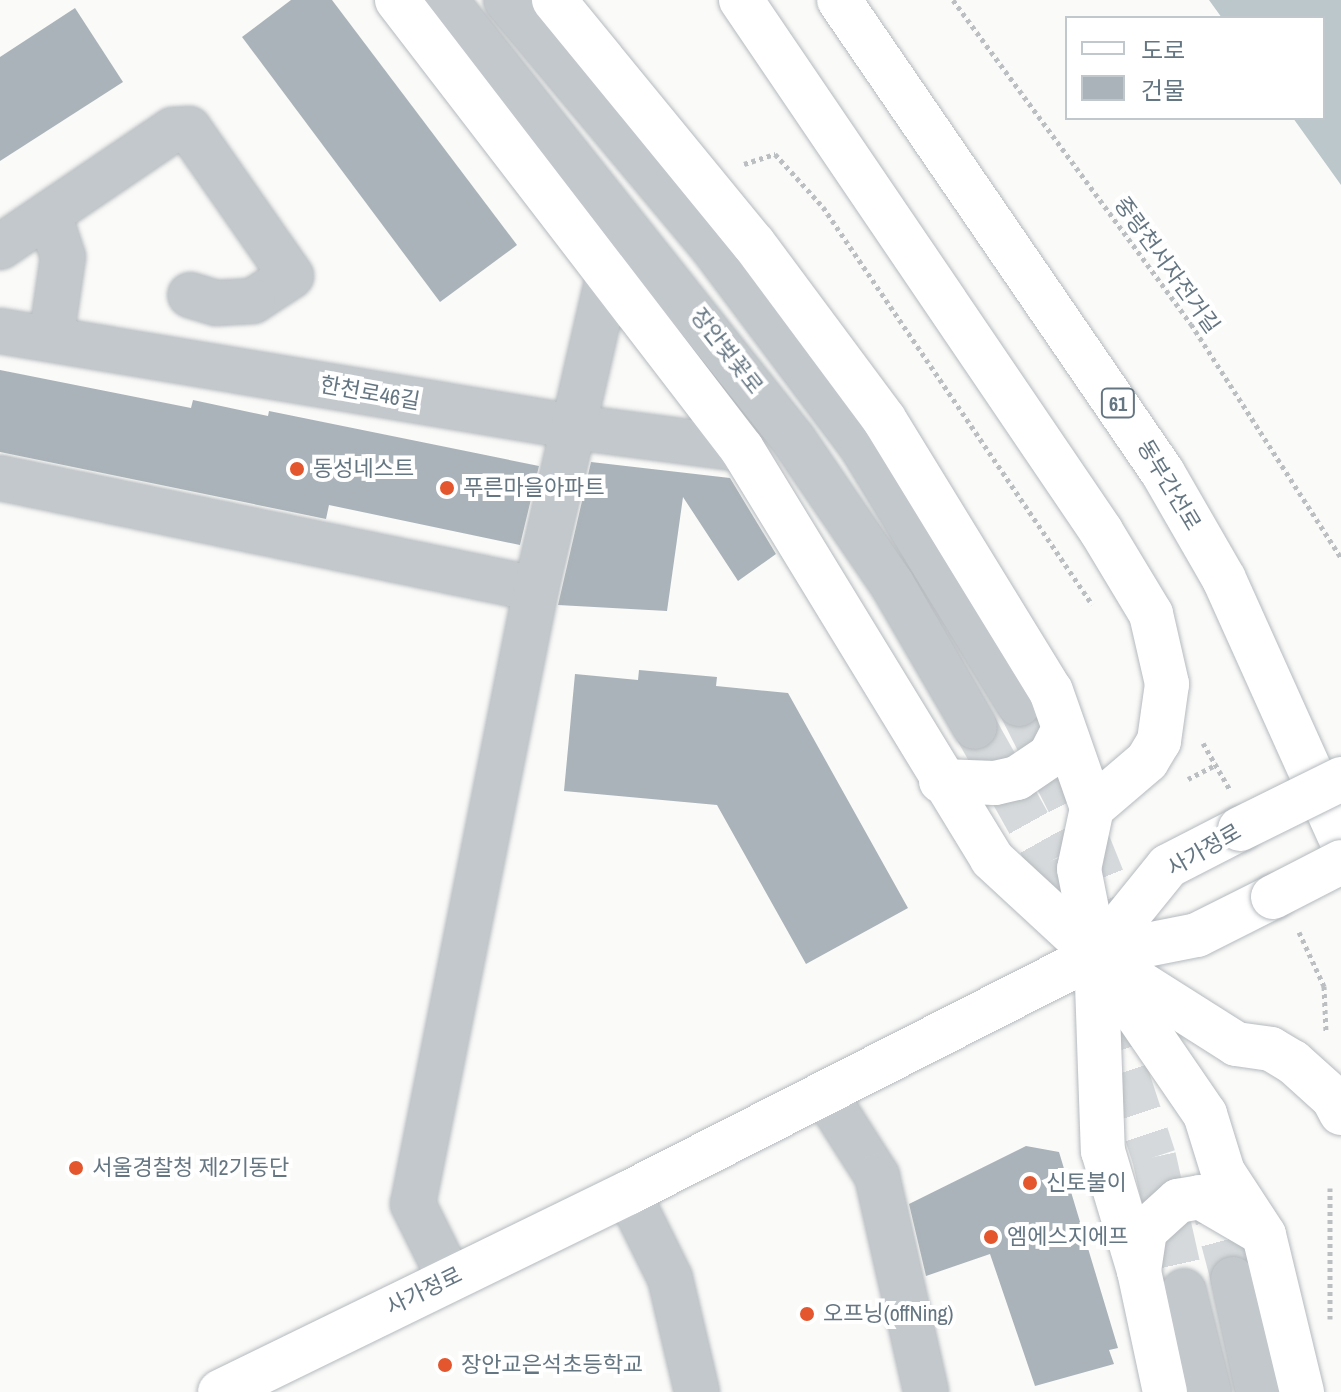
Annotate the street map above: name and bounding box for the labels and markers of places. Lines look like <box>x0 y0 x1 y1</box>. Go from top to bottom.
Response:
place label: 동성네스트 <box>313 456 414 482</box>
marker: 동성네스트 <box>288 460 306 478</box>
place label: 푸른마을아파트 <box>463 475 605 501</box>
marker: 푸른마을아파트 <box>438 479 456 497</box>
place label: 서울경찰청 제2기동단 <box>92 1155 289 1181</box>
marker: 서울경찰청 제2기동단 <box>67 1159 85 1177</box>
place label: 신토불이 <box>1046 1170 1127 1196</box>
marker: 신토불이 <box>1021 1174 1039 1192</box>
place label: 엠에스지에프 <box>1007 1224 1128 1250</box>
marker: 엠에스지에프 <box>982 1228 1000 1246</box>
place label: 오프닝(offNing) <box>823 1301 954 1327</box>
marker: 오프닝(offNing) <box>798 1305 816 1323</box>
place label: 장안교은석초등학교 <box>461 1352 643 1378</box>
marker: 장안교은석초등학교 <box>436 1356 454 1374</box>

